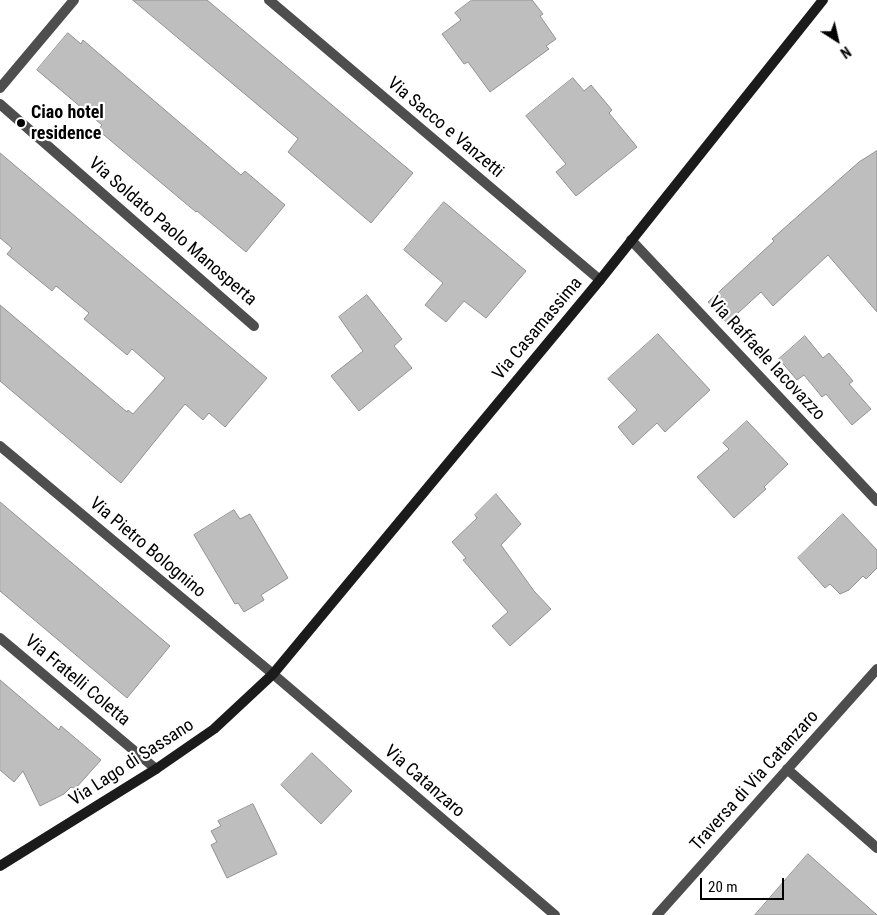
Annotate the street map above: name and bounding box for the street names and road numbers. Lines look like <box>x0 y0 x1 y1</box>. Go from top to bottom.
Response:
street label: Via Sacco e Vanzetti <box>382 73 508 183</box>
street label: Via Soldato Paolo Manosperta <box>84 153 260 311</box>
street label: Via Casamassima <box>489 273 587 385</box>
street label: Via Raffaele Iacovazzo <box>703 293 829 425</box>
street label: Via Pietro Bolognino <box>85 493 209 603</box>
street label: Via Fratelli Coletta <box>20 631 134 731</box>
street label: Traversa di Via Catanzaro <box>686 706 824 856</box>
street label: Via Lago di Sassano <box>66 715 198 811</box>
street label: Via Catanzaro <box>379 741 469 823</box>

